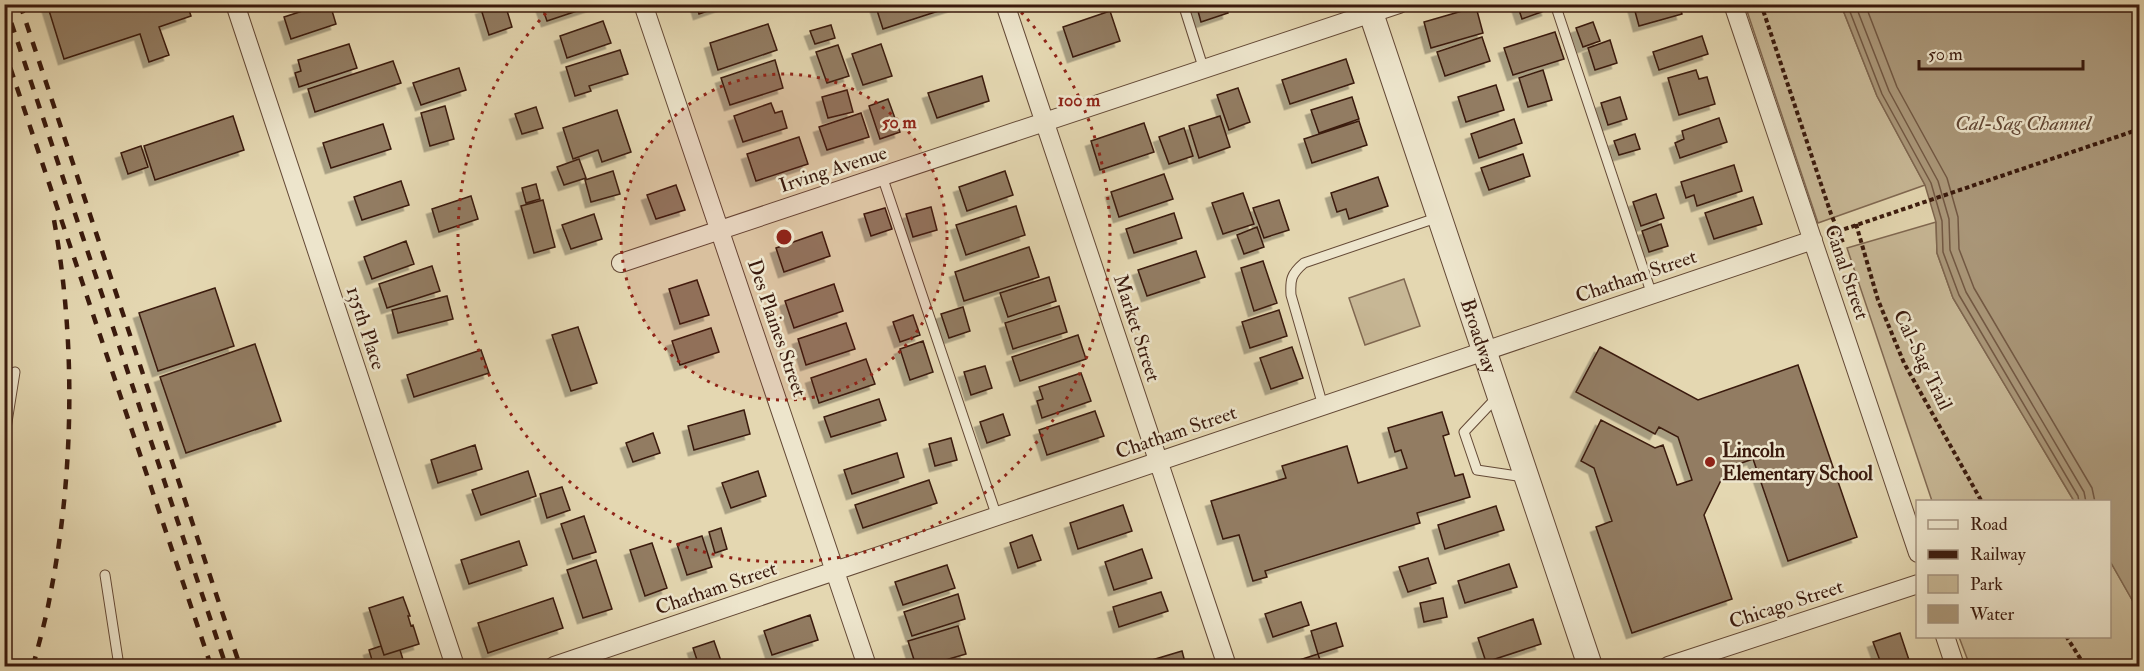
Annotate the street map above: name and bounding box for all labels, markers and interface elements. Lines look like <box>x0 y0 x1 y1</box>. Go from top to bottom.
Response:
scale bar <box>1919 33 2082 71</box>
text: 50 m <box>1928 43 1963 66</box>
text: 100 m <box>1058 89 1101 112</box>
water label: Cal-Sag Channel <box>1955 110 2093 137</box>
text: 50 m <box>882 111 917 134</box>
street label: Irving Avenue <box>776 140 890 198</box>
street label: Canal Street <box>1819 221 1875 323</box>
centre of rings <box>774 227 794 247</box>
street label: Chatham Street <box>1572 243 1700 308</box>
street label: Des Plaines Street <box>742 256 812 401</box>
street label: Market Street <box>1108 271 1166 385</box>
street label: 135th Place <box>341 283 391 373</box>
street label: Broadway <box>1455 295 1504 378</box>
street label: Cal-Sag Trail <box>1888 306 1958 414</box>
street label: Chatham Street <box>1112 399 1240 464</box>
place label: Lincoln Elementary School <box>1722 438 1874 487</box>
marker: Lincoln Elementary School <box>1703 455 1717 469</box>
legend <box>1916 500 2111 638</box>
text: Road <box>1970 513 2008 536</box>
text: Railway <box>1970 543 2027 566</box>
street label: Chatham Street <box>652 555 780 620</box>
text: Park <box>1970 573 2003 596</box>
street label: Chicago Street <box>1726 574 1847 634</box>
text: Water <box>1969 603 2014 626</box>

